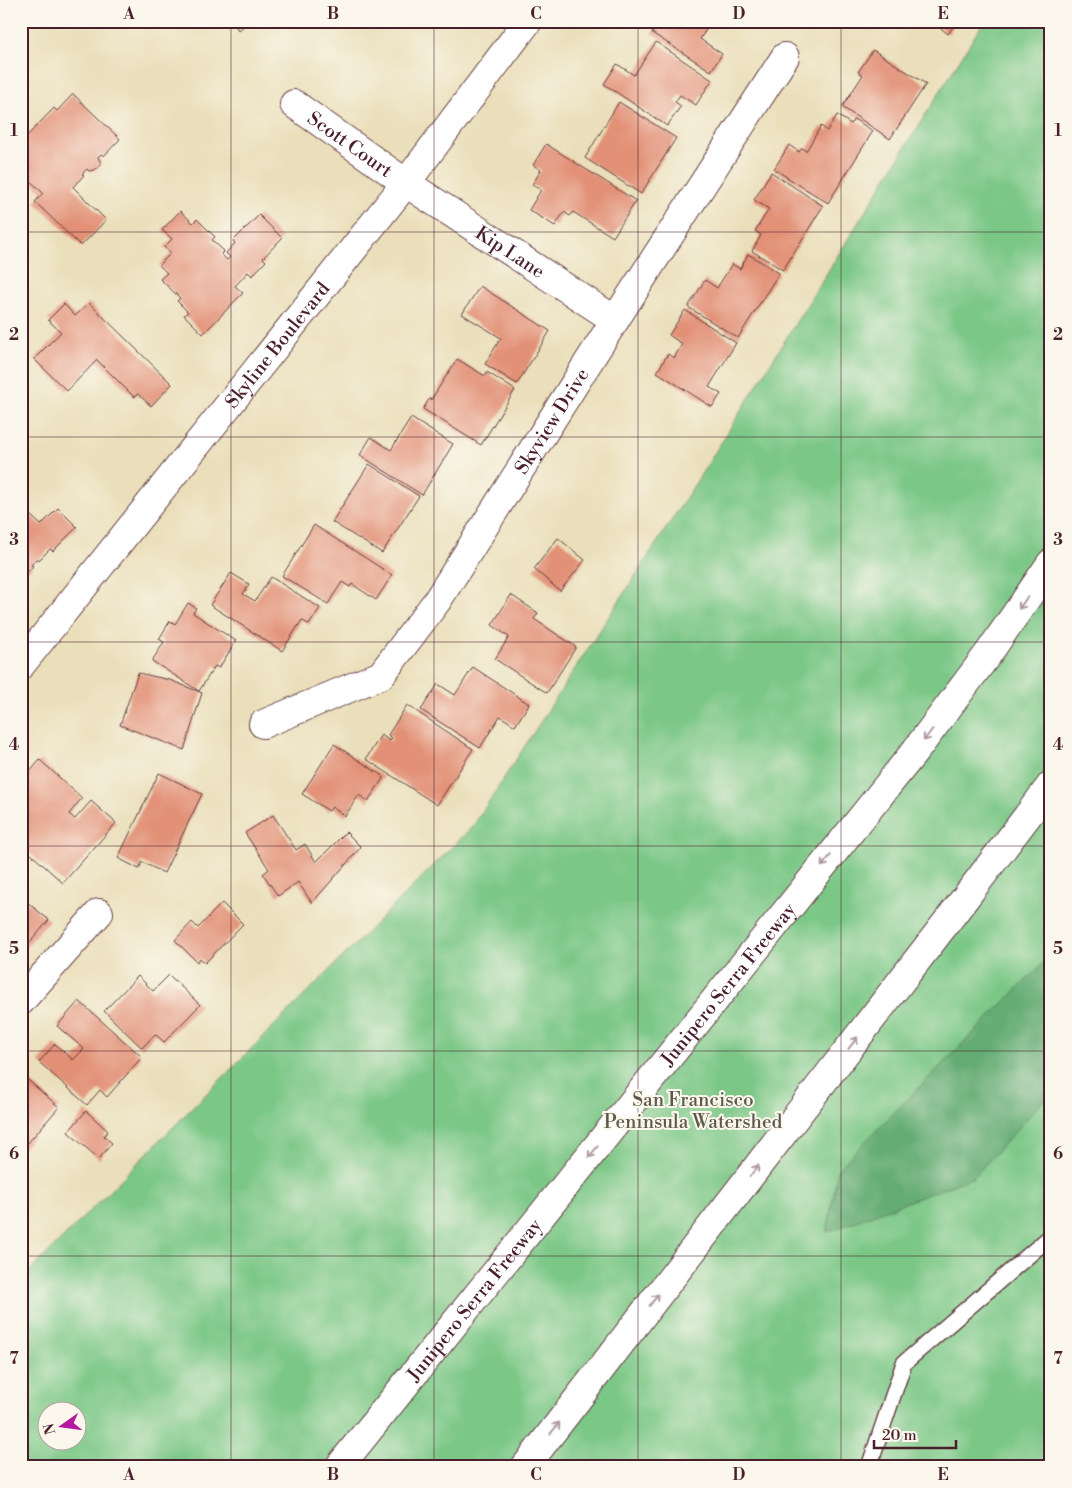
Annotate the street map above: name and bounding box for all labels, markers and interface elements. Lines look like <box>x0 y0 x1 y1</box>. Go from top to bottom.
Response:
text: A <box>122 4 135 24</box>
text: B <box>327 4 339 24</box>
text: C <box>530 4 542 24</box>
text: D <box>733 4 746 24</box>
text: E <box>937 4 949 24</box>
street label: Scott Court <box>303 106 397 183</box>
text: 1 <box>10 121 18 141</box>
text: 1 <box>1054 121 1062 141</box>
street label: Kip Lane <box>471 221 549 284</box>
street label: Skyline Boulevard <box>220 277 335 413</box>
text: 2 <box>9 325 19 345</box>
text: 2 <box>1053 325 1063 345</box>
street label: Skyview Drive <box>510 364 594 479</box>
text: 3 <box>9 530 19 550</box>
text: 3 <box>1053 530 1063 550</box>
one-way arrow <box>1018 596 1028 610</box>
one-way arrow <box>922 728 933 741</box>
text: 4 <box>9 735 20 755</box>
text: 4 <box>1053 735 1064 755</box>
one-way arrow <box>820 855 831 868</box>
street label: Junipero Serra Freeway <box>655 898 802 1072</box>
text: 5 <box>9 939 19 959</box>
text: 5 <box>1053 939 1063 959</box>
one-way arrow <box>848 1037 859 1050</box>
park label: San Francisco Peninsula Watershed <box>604 1088 783 1134</box>
text: 6 <box>9 1144 19 1164</box>
text: 6 <box>1053 1144 1063 1164</box>
one-way arrow <box>587 1145 598 1158</box>
one-way arrow <box>748 1165 759 1178</box>
street label: Junipero Serra Freeway <box>401 1213 548 1387</box>
one-way arrow <box>649 1294 660 1307</box>
text: 7 <box>9 1349 19 1369</box>
text: 7 <box>1053 1349 1063 1369</box>
north arrow <box>38 1400 88 1450</box>
scale bar <box>874 1418 957 1450</box>
text: N <box>40 1421 60 1436</box>
one-way arrow <box>549 1422 560 1435</box>
text: 20 m <box>882 1426 917 1445</box>
text: A <box>122 1465 135 1485</box>
text: B <box>327 1465 339 1485</box>
text: C <box>530 1465 542 1485</box>
text: D <box>733 1465 746 1485</box>
text: E <box>937 1465 949 1485</box>

